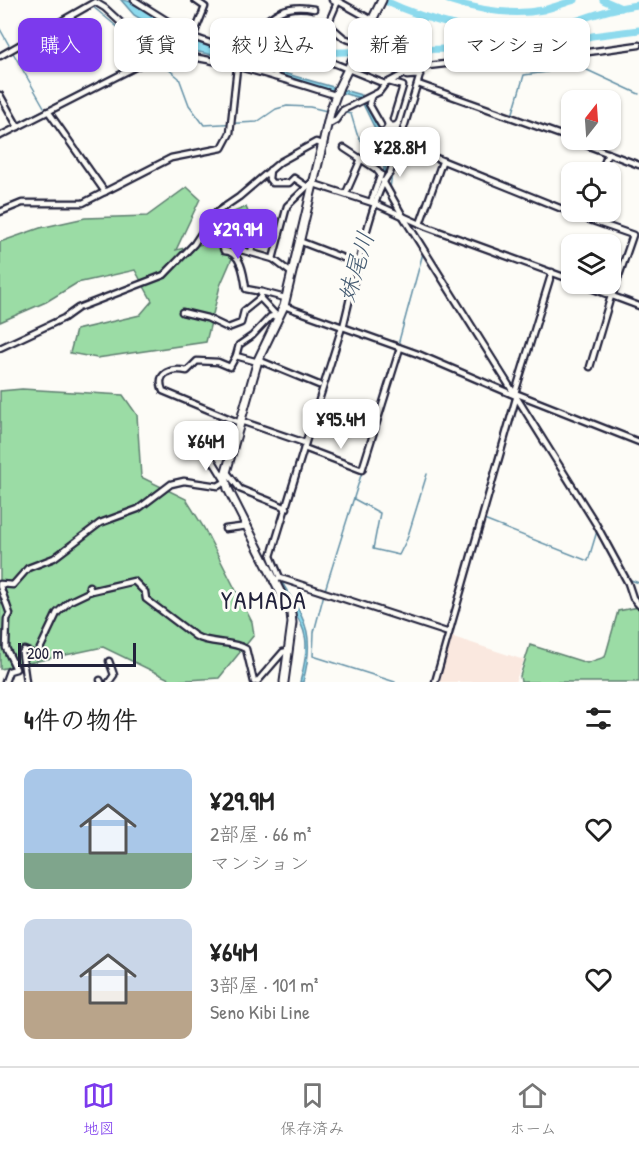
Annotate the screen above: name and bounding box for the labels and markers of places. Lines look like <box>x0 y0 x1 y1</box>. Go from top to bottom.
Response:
pin: ¥28.8M <box>351 127 449 178</box>
pin: ¥29.9M <box>189 209 287 260</box>
pin: ¥95.4M <box>292 399 390 450</box>
pin: ¥64M <box>170 421 242 472</box>

